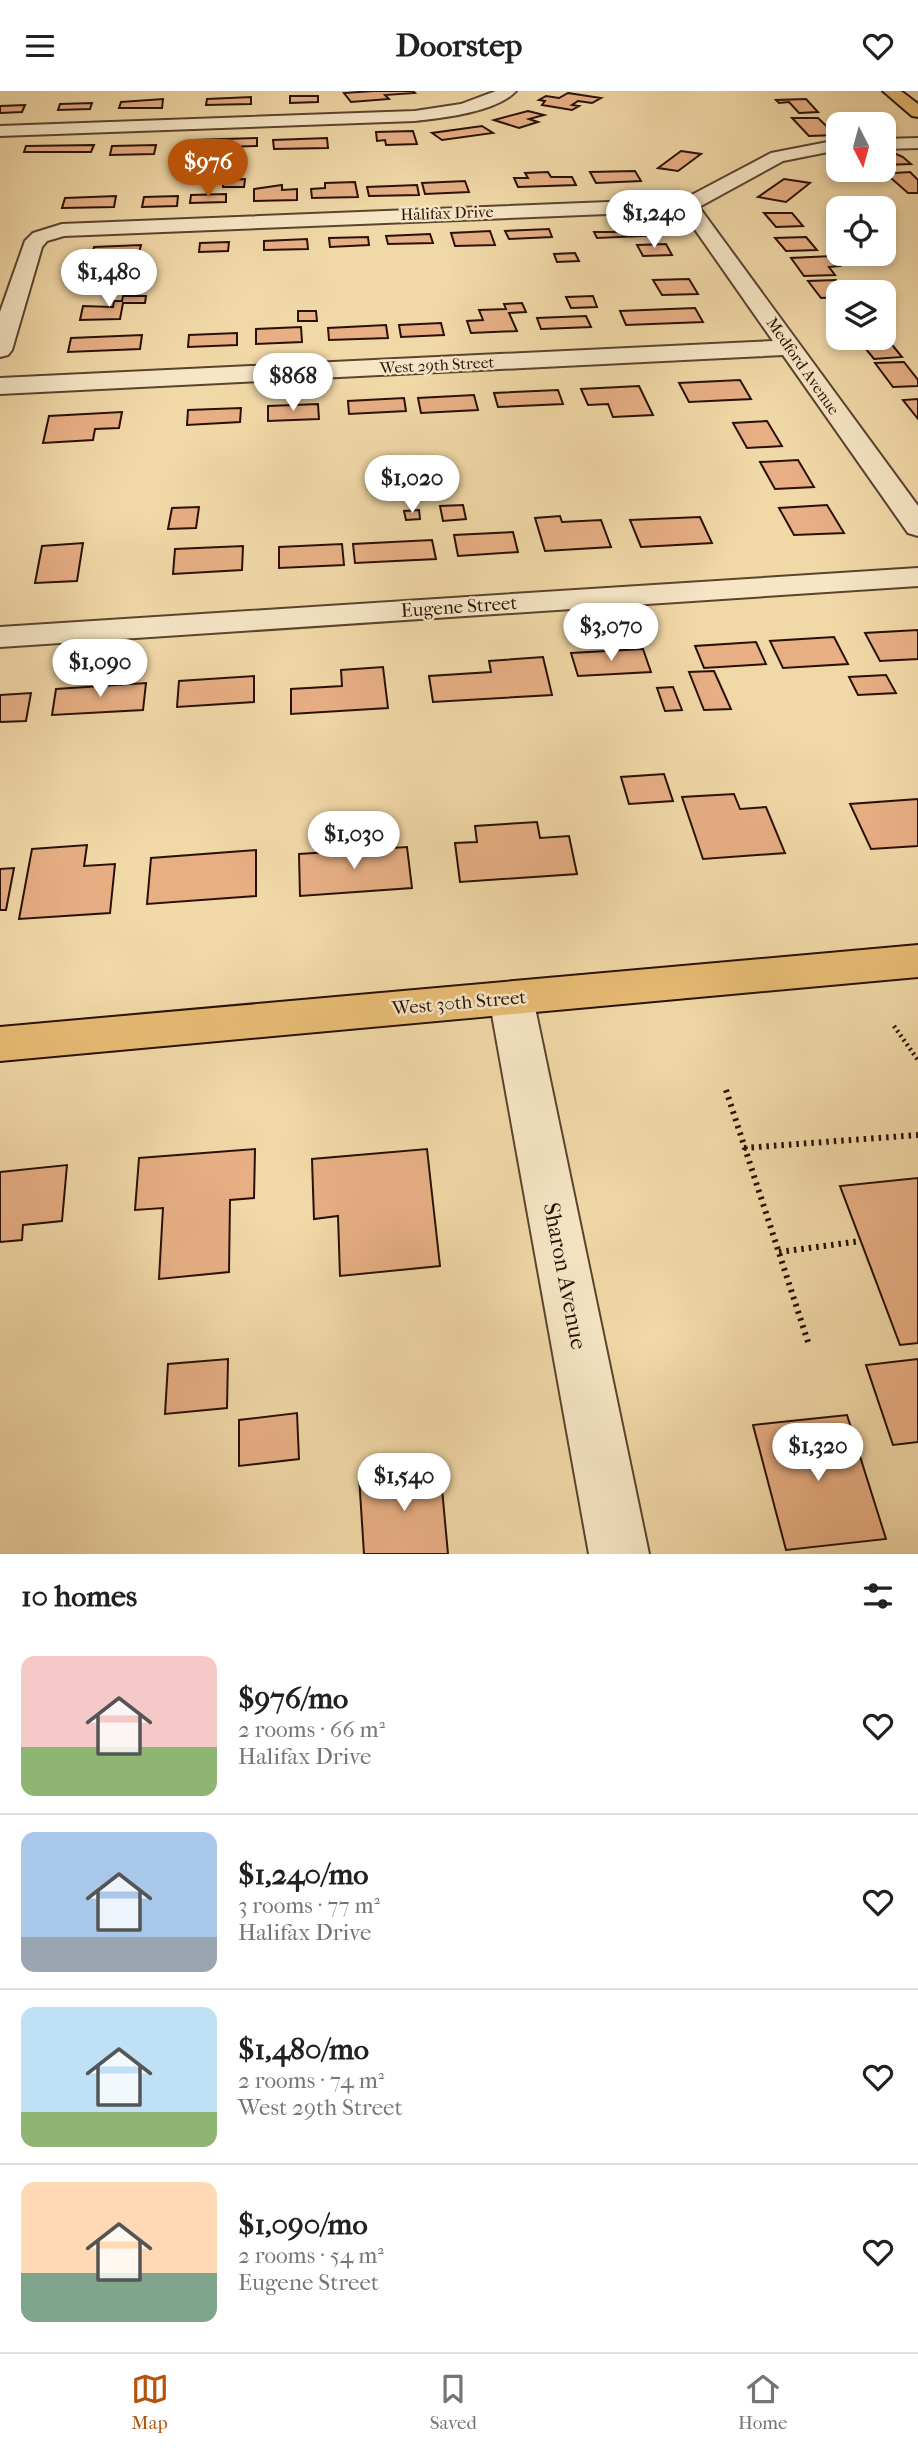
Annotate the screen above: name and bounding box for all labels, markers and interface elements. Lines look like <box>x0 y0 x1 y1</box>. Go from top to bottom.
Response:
icon: menu <box>21 27 59 65</box>
text: Doorstep <box>396 27 522 64</box>
icon: heart <box>859 27 897 65</box>
north arrow <box>826 112 896 182</box>
map controls <box>826 112 896 350</box>
pin: $976 <box>167 139 249 199</box>
text: $976 <box>184 148 232 175</box>
pin: $1,240 <box>597 191 711 250</box>
button: locate <box>826 196 896 266</box>
text: $1,240 <box>622 199 686 226</box>
street label: Halifax Drive <box>400 202 494 224</box>
pin: $1,480 <box>52 249 166 309</box>
text: $1,480 <box>77 258 141 285</box>
button: layers <box>826 280 896 350</box>
street label: Medford Avenue <box>762 314 844 418</box>
street label: West 29th Street <box>378 352 495 378</box>
pin: $868 <box>252 353 334 413</box>
text: $868 <box>269 362 317 389</box>
pin: $1,020 <box>355 455 469 515</box>
text: $1,020 <box>381 464 443 491</box>
street label: Eugene Street <box>400 592 518 622</box>
pin: $3,070 <box>554 603 668 663</box>
text: $3,070 <box>579 612 643 639</box>
pin: $1,090 <box>43 639 157 699</box>
text: $1,090 <box>68 648 132 675</box>
pin: $1,030 <box>297 811 411 871</box>
text: $1,030 <box>324 820 384 847</box>
street label: West 30th Street <box>390 986 527 1020</box>
street label: Sharon Avenue <box>538 1200 592 1352</box>
pin: $1,320 <box>761 1423 875 1483</box>
text: $1,320 <box>788 1432 848 1459</box>
pin: $1,540 <box>347 1453 461 1513</box>
text: $1,540 <box>374 1462 434 1489</box>
icon: filters <box>859 1577 897 1615</box>
text: 10 homes <box>21 1579 137 1614</box>
text: $976/mo <box>238 1681 348 1716</box>
icon: home <box>77 1684 161 1768</box>
icon: heart <box>859 1707 897 1745</box>
text: 2 rooms · 66 m² <box>238 1716 385 1743</box>
text: Halifax Drive <box>238 1743 371 1770</box>
text: $1,240/mo <box>238 1857 368 1892</box>
icon: home <box>77 1860 161 1944</box>
icon: heart <box>859 1883 897 1921</box>
text: 3 rooms · 77 m² <box>238 1892 380 1919</box>
text: Halifax Drive <box>238 1919 371 1946</box>
text: $1,480/mo <box>238 2032 369 2067</box>
icon: home <box>77 2035 161 2119</box>
icon: heart <box>859 2058 897 2096</box>
text: 2 rooms · 74 m² <box>238 2067 384 2094</box>
text: West 29th Street <box>238 2094 403 2121</box>
text: $1,090/mo <box>238 2207 368 2242</box>
icon: home <box>77 2210 161 2294</box>
icon: heart <box>859 2233 897 2271</box>
text: 2 rooms · 54 m² <box>238 2242 384 2269</box>
text: Eugene Street <box>238 2269 379 2296</box>
tab: Map <box>131 2370 169 2434</box>
tab: Saved <box>430 2370 477 2434</box>
tab: Home <box>738 2370 787 2434</box>

